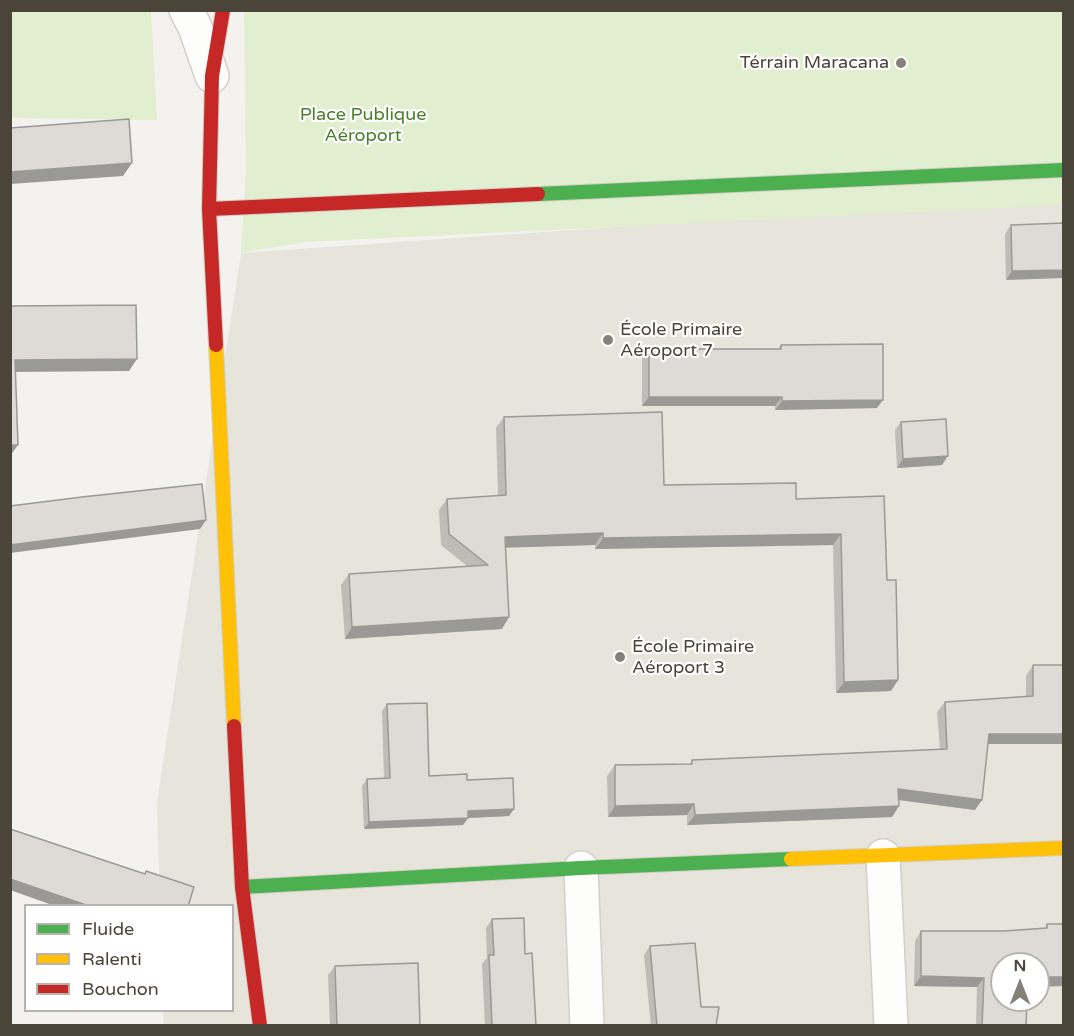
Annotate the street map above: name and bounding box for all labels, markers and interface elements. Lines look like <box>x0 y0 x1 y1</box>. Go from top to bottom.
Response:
place label: Térrain Maracana <box>740 52 889 74</box>
marker: Térrain Maracana <box>894 56 908 70</box>
park label: Place Publique Aéroport <box>300 104 426 146</box>
place label: École Primaire Aéroport 7 <box>620 319 742 362</box>
marker: École Primaire Aéroport 7 <box>601 333 615 347</box>
place label: École Primaire Aéroport 3 <box>632 636 754 678</box>
marker: École Primaire Aéroport 3 <box>613 650 627 664</box>
legend <box>24 904 234 1012</box>
text: Fluide <box>82 918 134 940</box>
text: Ralenti <box>82 948 142 970</box>
north arrow <box>990 952 1050 1012</box>
text: N <box>1014 956 1026 976</box>
text: Bouchon <box>82 978 159 1000</box>

